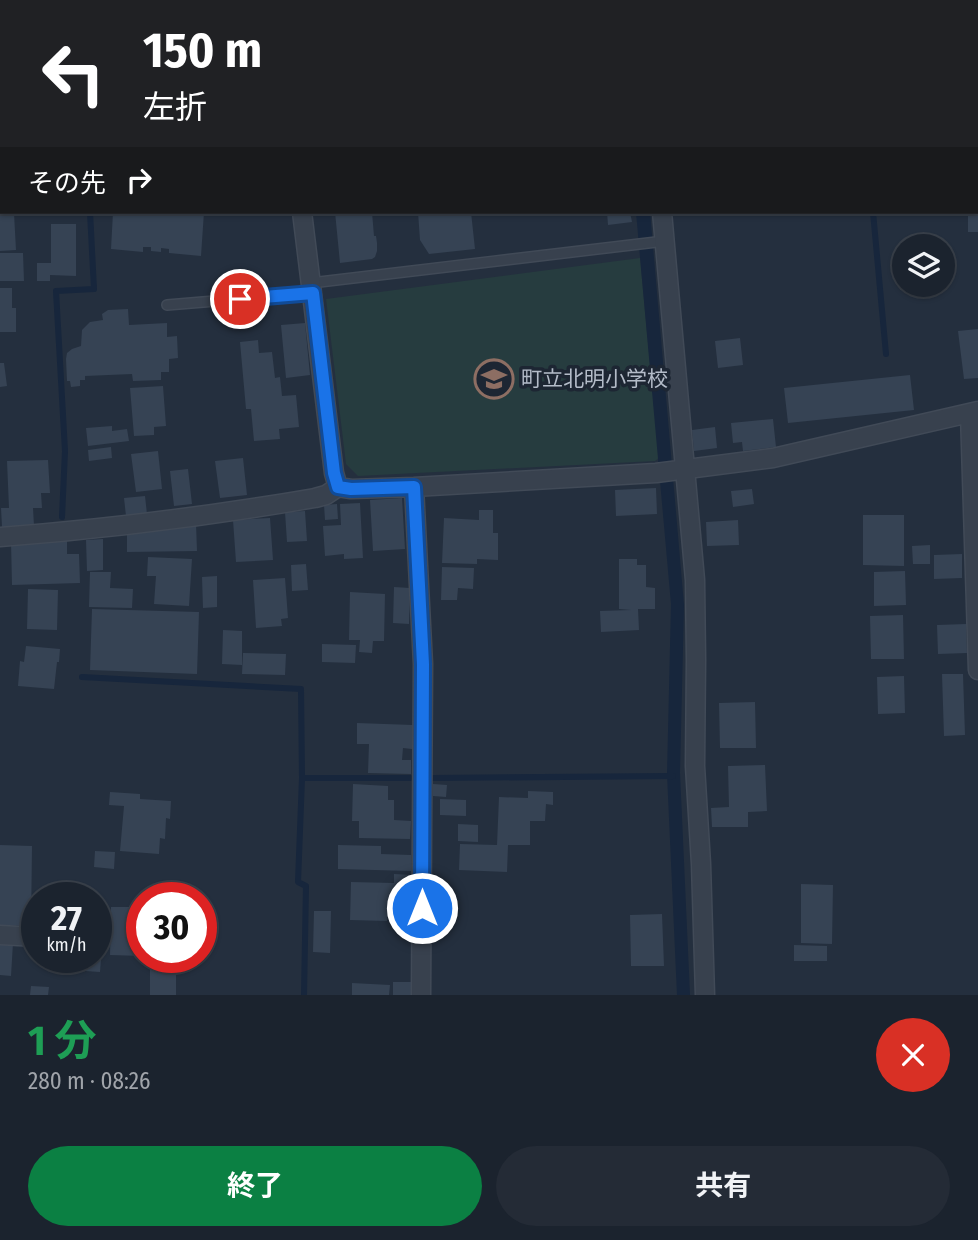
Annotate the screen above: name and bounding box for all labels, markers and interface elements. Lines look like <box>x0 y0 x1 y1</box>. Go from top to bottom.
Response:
text: 150 m <box>143 21 262 80</box>
icon: left <box>28 28 119 119</box>
text: 左折 <box>143 88 207 126</box>
icon: right <box>120 161 158 199</box>
text: その先 <box>28 168 106 199</box>
map controls <box>892 234 955 297</box>
button: layers <box>892 234 955 297</box>
pin <box>210 269 270 329</box>
icon: arrive <box>221 280 259 318</box>
school or university icon: 町立北明小学校 <box>473 358 515 400</box>
place label: 町立北明小学校 <box>521 366 668 392</box>
position arrow <box>385 871 459 945</box>
speed limit sign: 30 <box>126 882 217 973</box>
text: 27 <box>51 897 82 939</box>
text: km/h <box>46 934 87 956</box>
text: 1 分 <box>28 1016 97 1066</box>
button: close <box>876 1018 950 1092</box>
text: 280 m · 08:26 <box>28 1067 150 1095</box>
button: 終了 <box>28 1146 482 1226</box>
button: 共有 <box>496 1146 950 1226</box>

